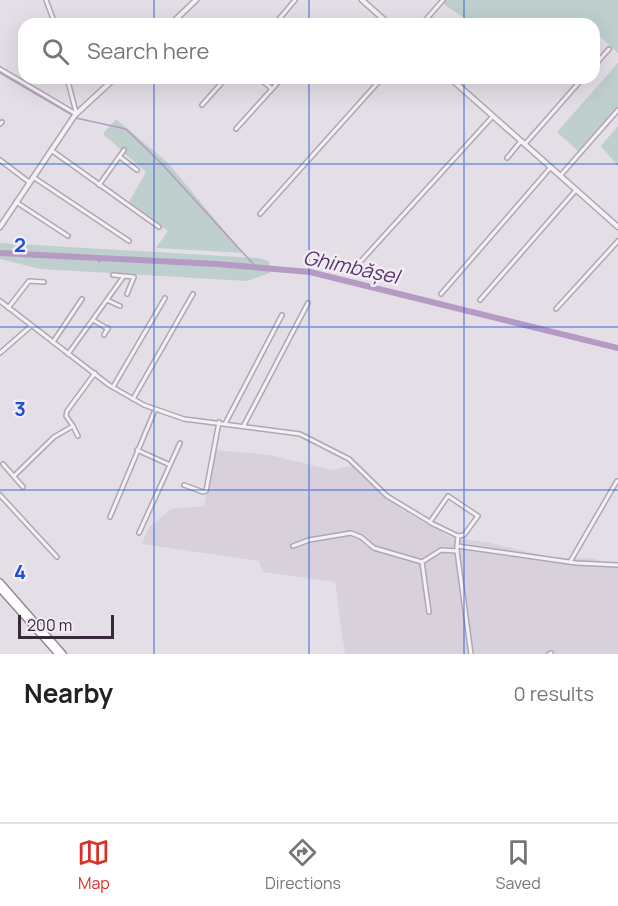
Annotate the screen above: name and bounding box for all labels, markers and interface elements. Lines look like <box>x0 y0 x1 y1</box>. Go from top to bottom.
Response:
search box <box>18 18 600 84</box>
icon: search <box>39 35 72 68</box>
text: Search here <box>87 36 209 66</box>
text: 2 <box>14 231 26 258</box>
water label: Ghimbășel <box>301 243 404 290</box>
text: 3 <box>14 395 26 422</box>
text: 4 <box>14 558 26 585</box>
scale bar <box>18 612 114 640</box>
text: 200 m <box>27 614 72 636</box>
text: Nearby <box>24 675 113 711</box>
text: 0 results <box>514 680 594 707</box>
tab: Map <box>77 836 110 894</box>
tab: Directions <box>265 836 341 894</box>
tab: Saved <box>496 836 541 894</box>

